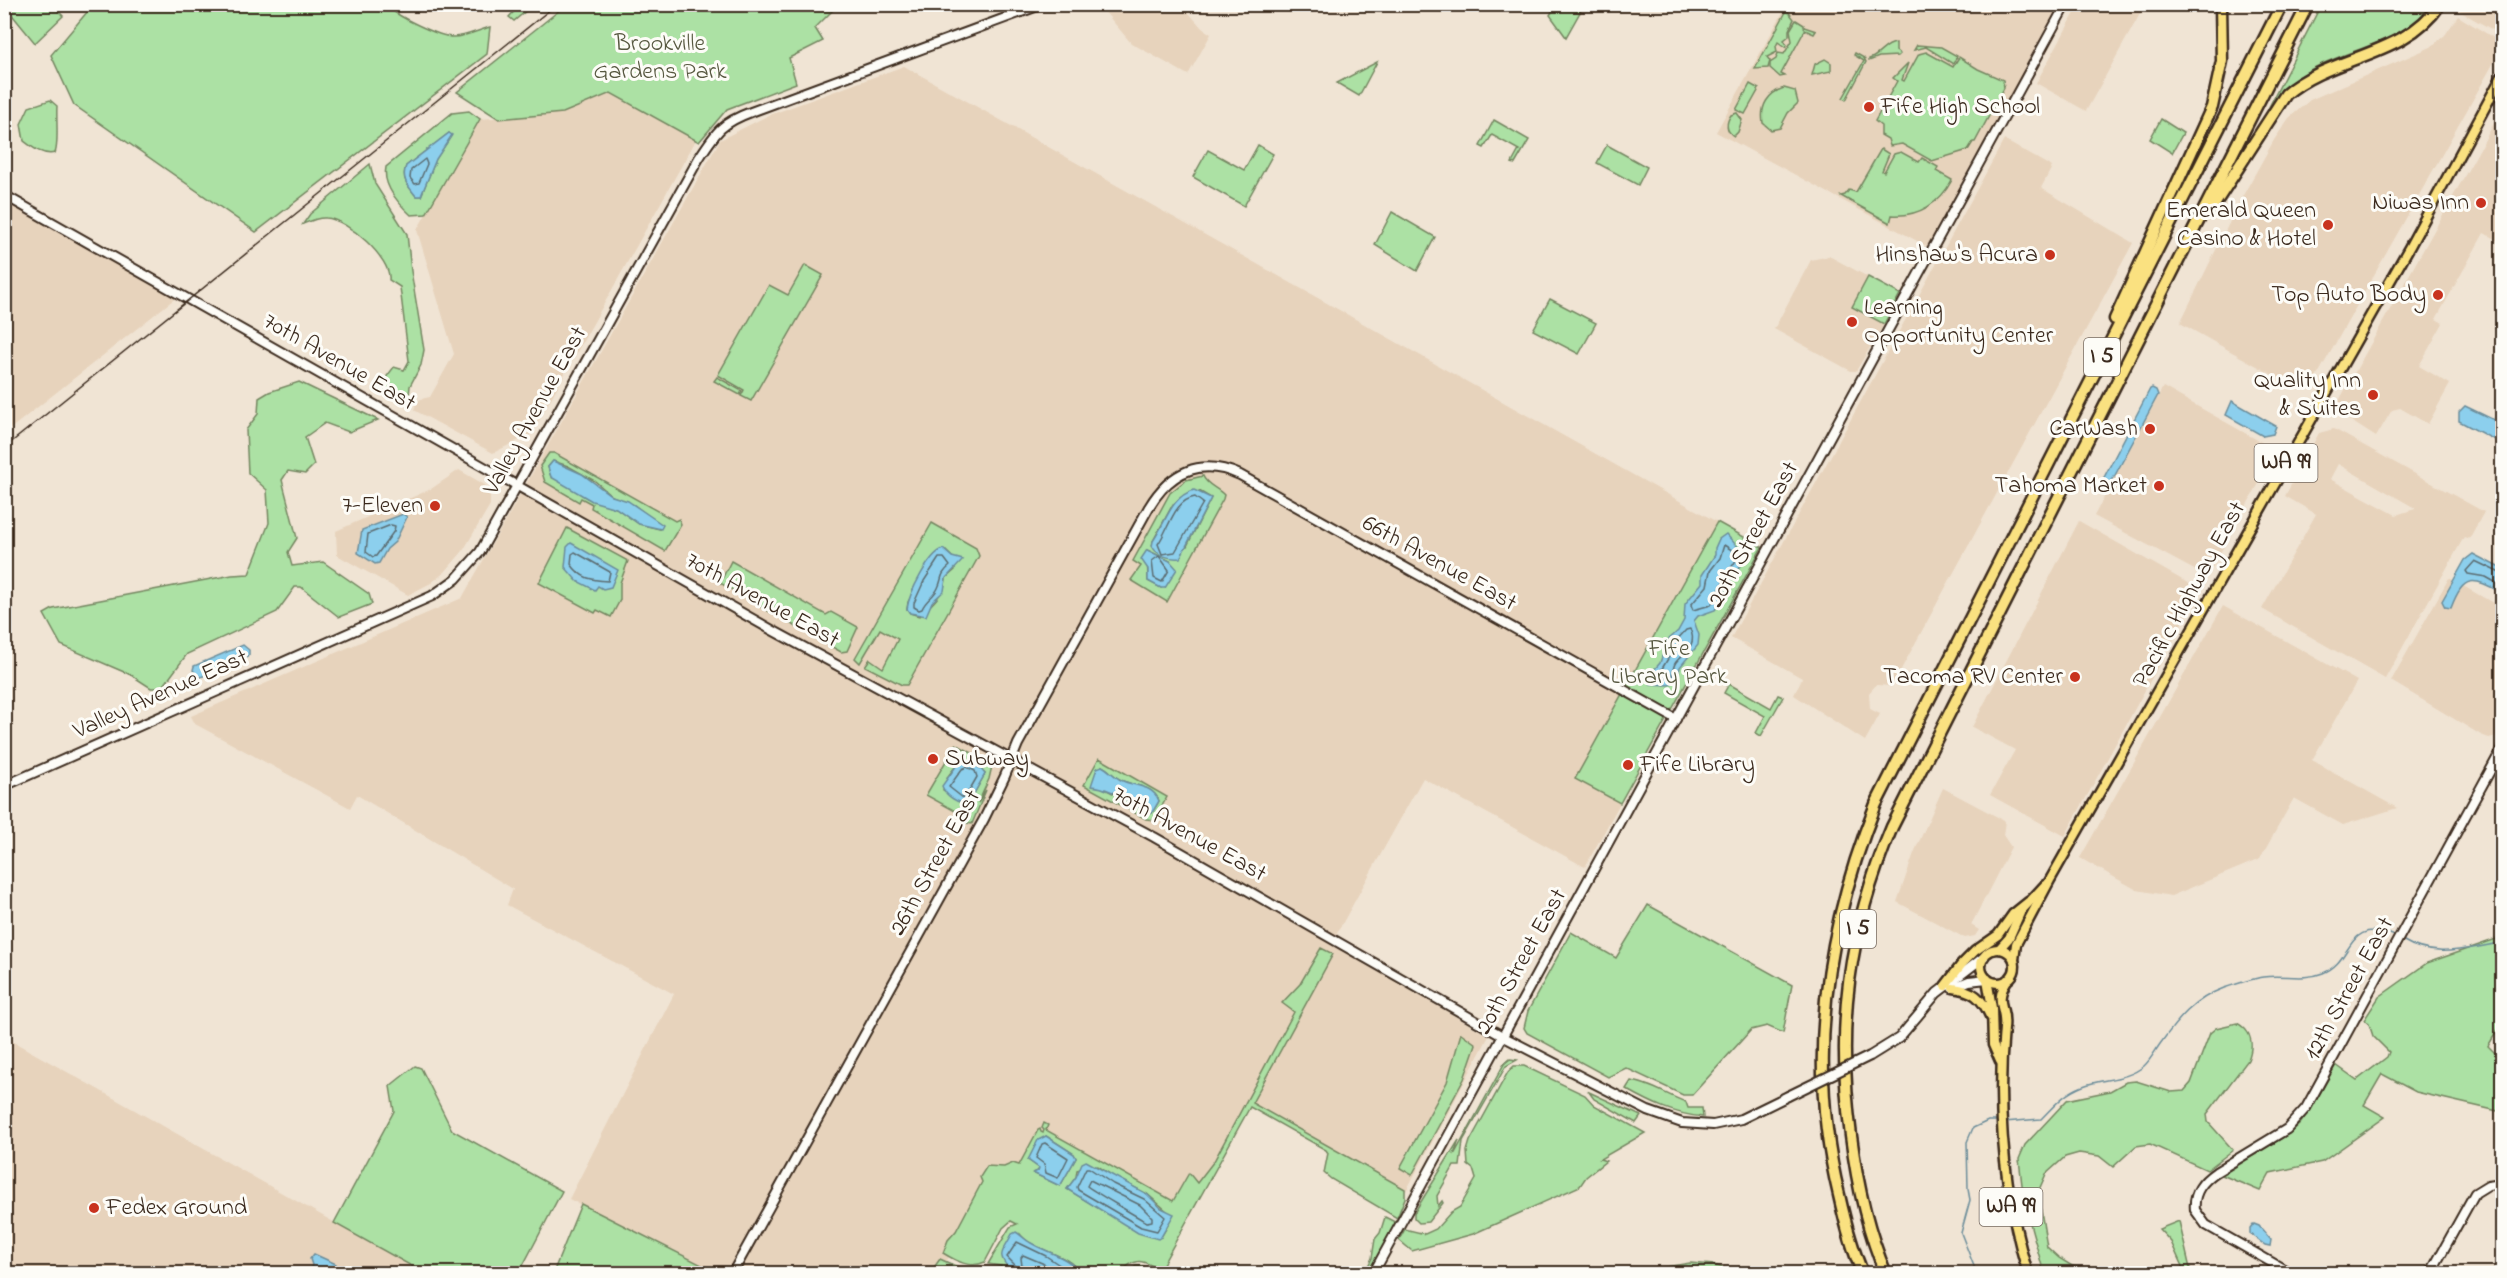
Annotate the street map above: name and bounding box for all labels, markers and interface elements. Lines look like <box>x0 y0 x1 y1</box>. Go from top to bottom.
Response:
park label: Brookville Gardens Park <box>593 27 727 90</box>
place label: Fife High School <box>1880 90 2040 125</box>
marker: Fife High School <box>1862 100 1876 114</box>
place label: Niwas Inn <box>2372 186 2469 221</box>
place label: Emerald Queen Casino & Hotel <box>2166 194 2316 257</box>
marker: Niwas Inn <box>2474 196 2488 210</box>
marker: Emerald Queen Casino & Hotel <box>2321 218 2335 232</box>
place label: Hinshaw's Acura <box>1875 238 2038 273</box>
marker: Hinshaw's Acura <box>2043 248 2057 262</box>
place label: Top Auto Body <box>2271 278 2426 314</box>
marker: Top Auto Body <box>2431 288 2445 302</box>
place label: Learning Opportunity Center <box>1864 291 2054 355</box>
street label: 70th Avenue East <box>256 305 422 421</box>
marker: Learning Opportunity Center <box>1845 315 1859 329</box>
street label: Valley Avenue East <box>475 320 598 503</box>
road number: I 5 <box>2084 338 2120 376</box>
place label: Quality Inn & Suites <box>2254 364 2361 427</box>
marker: Quality Inn & Suites <box>2366 388 2380 402</box>
place label: CarWash <box>2049 412 2138 447</box>
marker: CarWash <box>2143 422 2157 436</box>
road number: WA 99 <box>2254 444 2318 482</box>
street label: 20th Street East <box>1699 456 1809 614</box>
place label: Tahoma Market <box>1995 469 2147 504</box>
marker: Tahoma Market <box>2152 479 2166 493</box>
place label: 7-Eleven <box>342 489 423 524</box>
street label: Pacific Highway East <box>2124 496 2257 695</box>
marker: 7-Eleven <box>428 499 442 513</box>
street label: 66th Avenue East <box>1355 507 1523 621</box>
street label: 70th Avenue East <box>679 544 845 658</box>
park label: Fife Library Park <box>1611 632 1728 696</box>
street label: Valley Avenue East <box>67 641 254 751</box>
place label: Tacoma RV Center <box>1883 660 2064 695</box>
marker: Tacoma RV Center <box>2068 670 2082 684</box>
place label: Subway <box>945 742 1029 778</box>
place label: Fife Library <box>1639 748 1755 784</box>
marker: Subway <box>926 752 940 766</box>
marker: Fife Library <box>1621 758 1635 772</box>
street label: 70th Avenue East <box>1106 778 1272 892</box>
street label: 26th Street East <box>881 784 991 942</box>
street label: 20th Street East <box>1467 883 1577 1041</box>
road number: I 5 <box>1840 910 1876 948</box>
street label: 12th Street East <box>2296 911 2404 1067</box>
road number: WA 99 <box>1980 1188 2042 1226</box>
place label: Fedex Ground <box>105 1191 248 1226</box>
marker: Fedex Ground <box>87 1201 101 1215</box>

